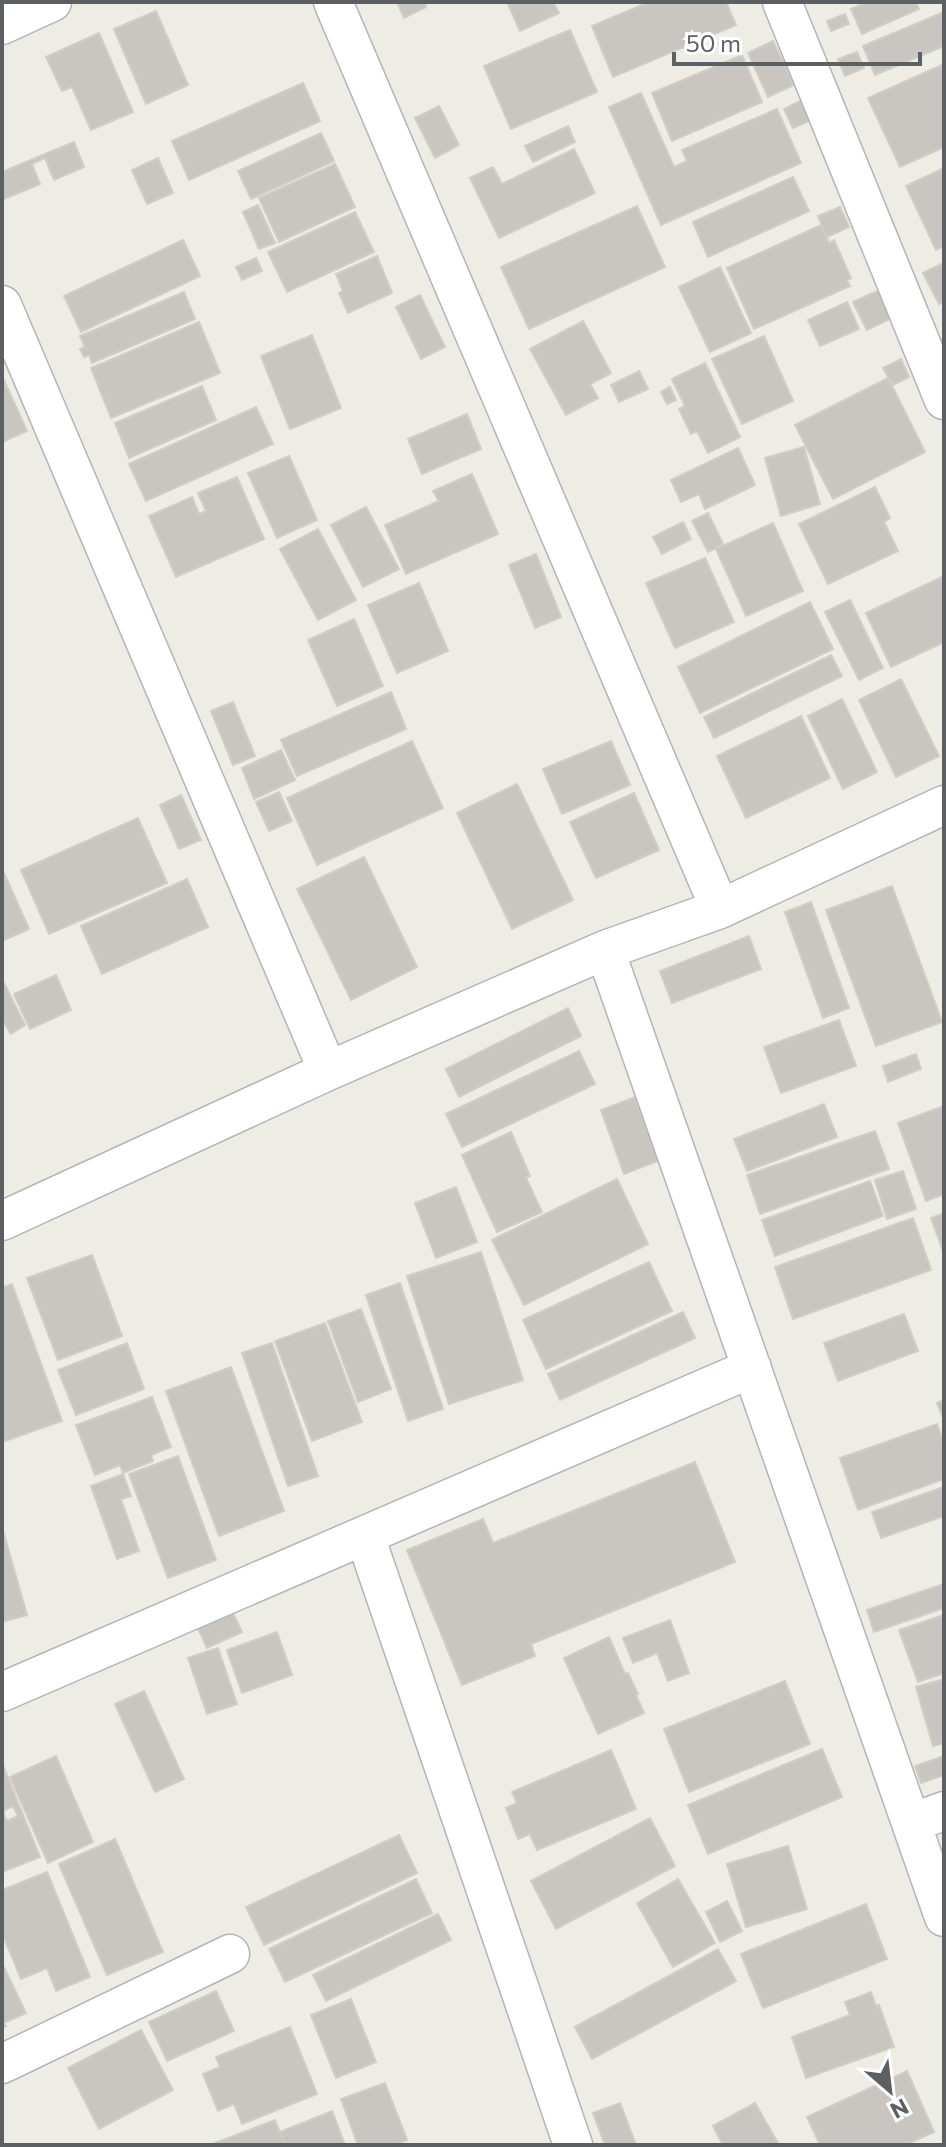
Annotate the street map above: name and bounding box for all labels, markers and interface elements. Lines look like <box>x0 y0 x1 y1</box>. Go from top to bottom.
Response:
scale bar <box>674 16 920 66</box>
text: 50 m <box>686 28 741 57</box>
north arrow <box>850 2051 930 2131</box>
text: N <box>886 2093 913 2125</box>

